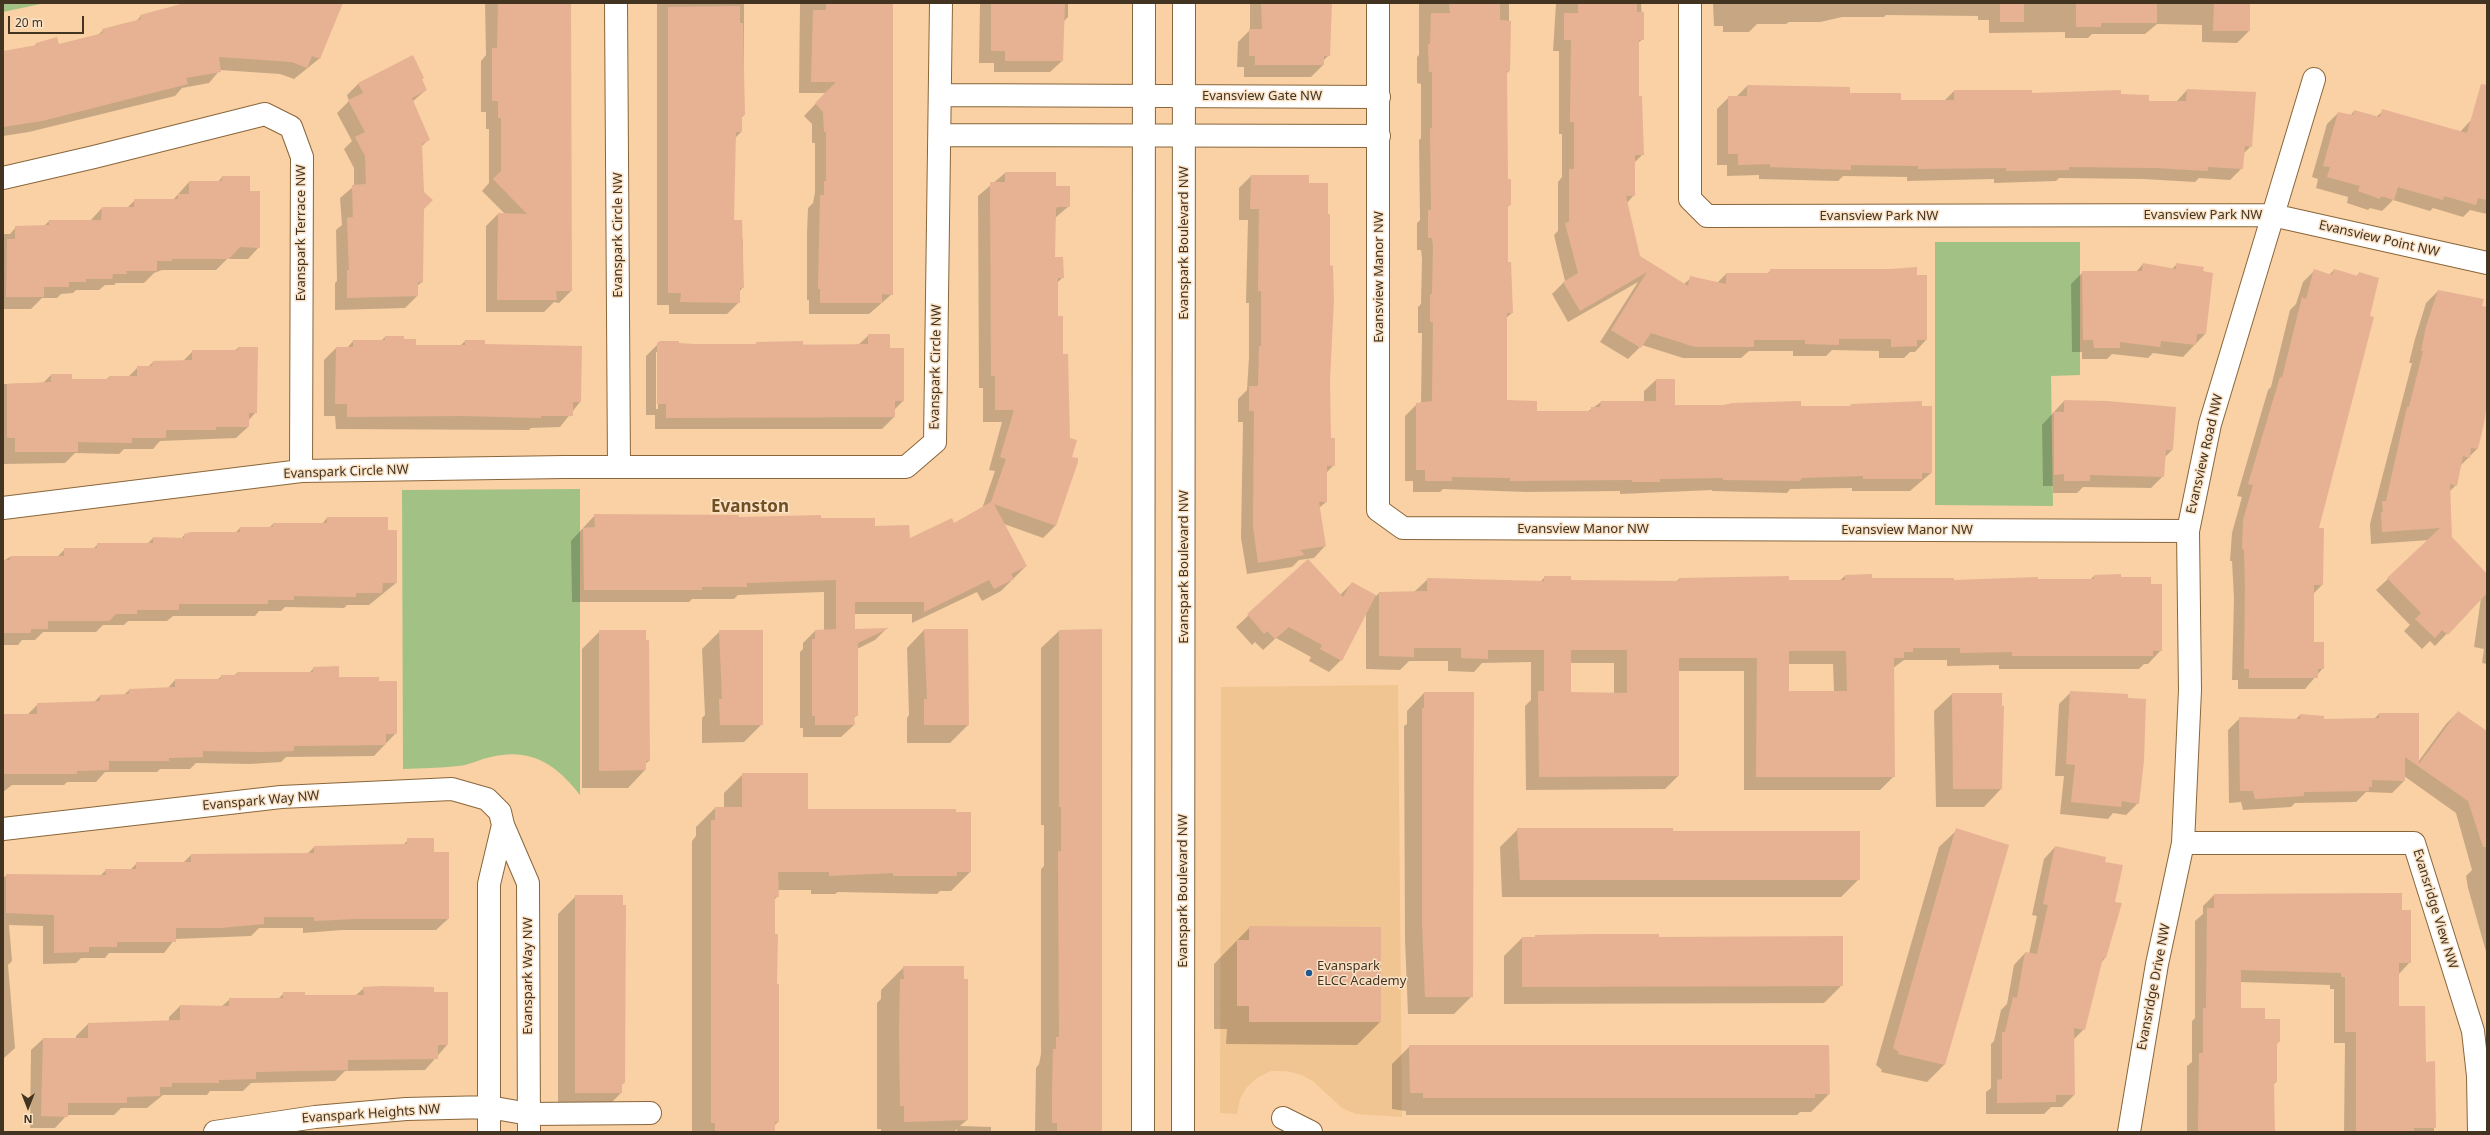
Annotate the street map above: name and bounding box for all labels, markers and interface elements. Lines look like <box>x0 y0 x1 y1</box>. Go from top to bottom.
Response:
scale bar <box>10 8 86 34</box>
text: 20 m <box>15 14 43 31</box>
street label: Evansview Gate NW <box>1202 88 1322 104</box>
street label: Evanspark Terrace NW <box>293 165 309 301</box>
street label: Evanspark Boulevard NW <box>1176 166 1192 320</box>
street label: Evanspark Circle NW <box>610 172 626 298</box>
street label: Evansview Park NW <box>2144 207 2262 223</box>
street label: Evansview Park NW <box>1820 208 1938 224</box>
street label: Evansview Manor NW <box>1371 211 1387 343</box>
street label: Evansview Point NW <box>2317 218 2441 260</box>
street label: Evanspark Circle NW <box>927 304 945 430</box>
street label: Evansview Road NW <box>2184 393 2226 515</box>
street label: Evanspark Circle NW <box>283 462 409 482</box>
street label: Evanspark Boulevard NW <box>1176 490 1192 644</box>
district label: Evanston <box>711 497 789 517</box>
street label: Evansview Manor NW <box>1517 521 1649 537</box>
street label: Evansview Manor NW <box>1841 522 1973 538</box>
street label: Evanspark Way NW <box>202 788 320 814</box>
street label: Evanspark Boulevard NW <box>1175 814 1191 968</box>
street label: Evansridge View NW <box>2409 847 2461 971</box>
street label: Evanspark Way NW <box>520 917 536 1035</box>
street label: Evansridge Drive NW <box>2134 923 2174 1051</box>
place label: Evanspark ELCC Academy <box>1317 958 1406 989</box>
marker: Evanspark ELCC Academy <box>1304 968 1314 978</box>
north arrow <box>8 1087 48 1127</box>
street label: Evanspark Heights NW <box>301 1101 441 1127</box>
text: N <box>24 1112 32 1127</box>

